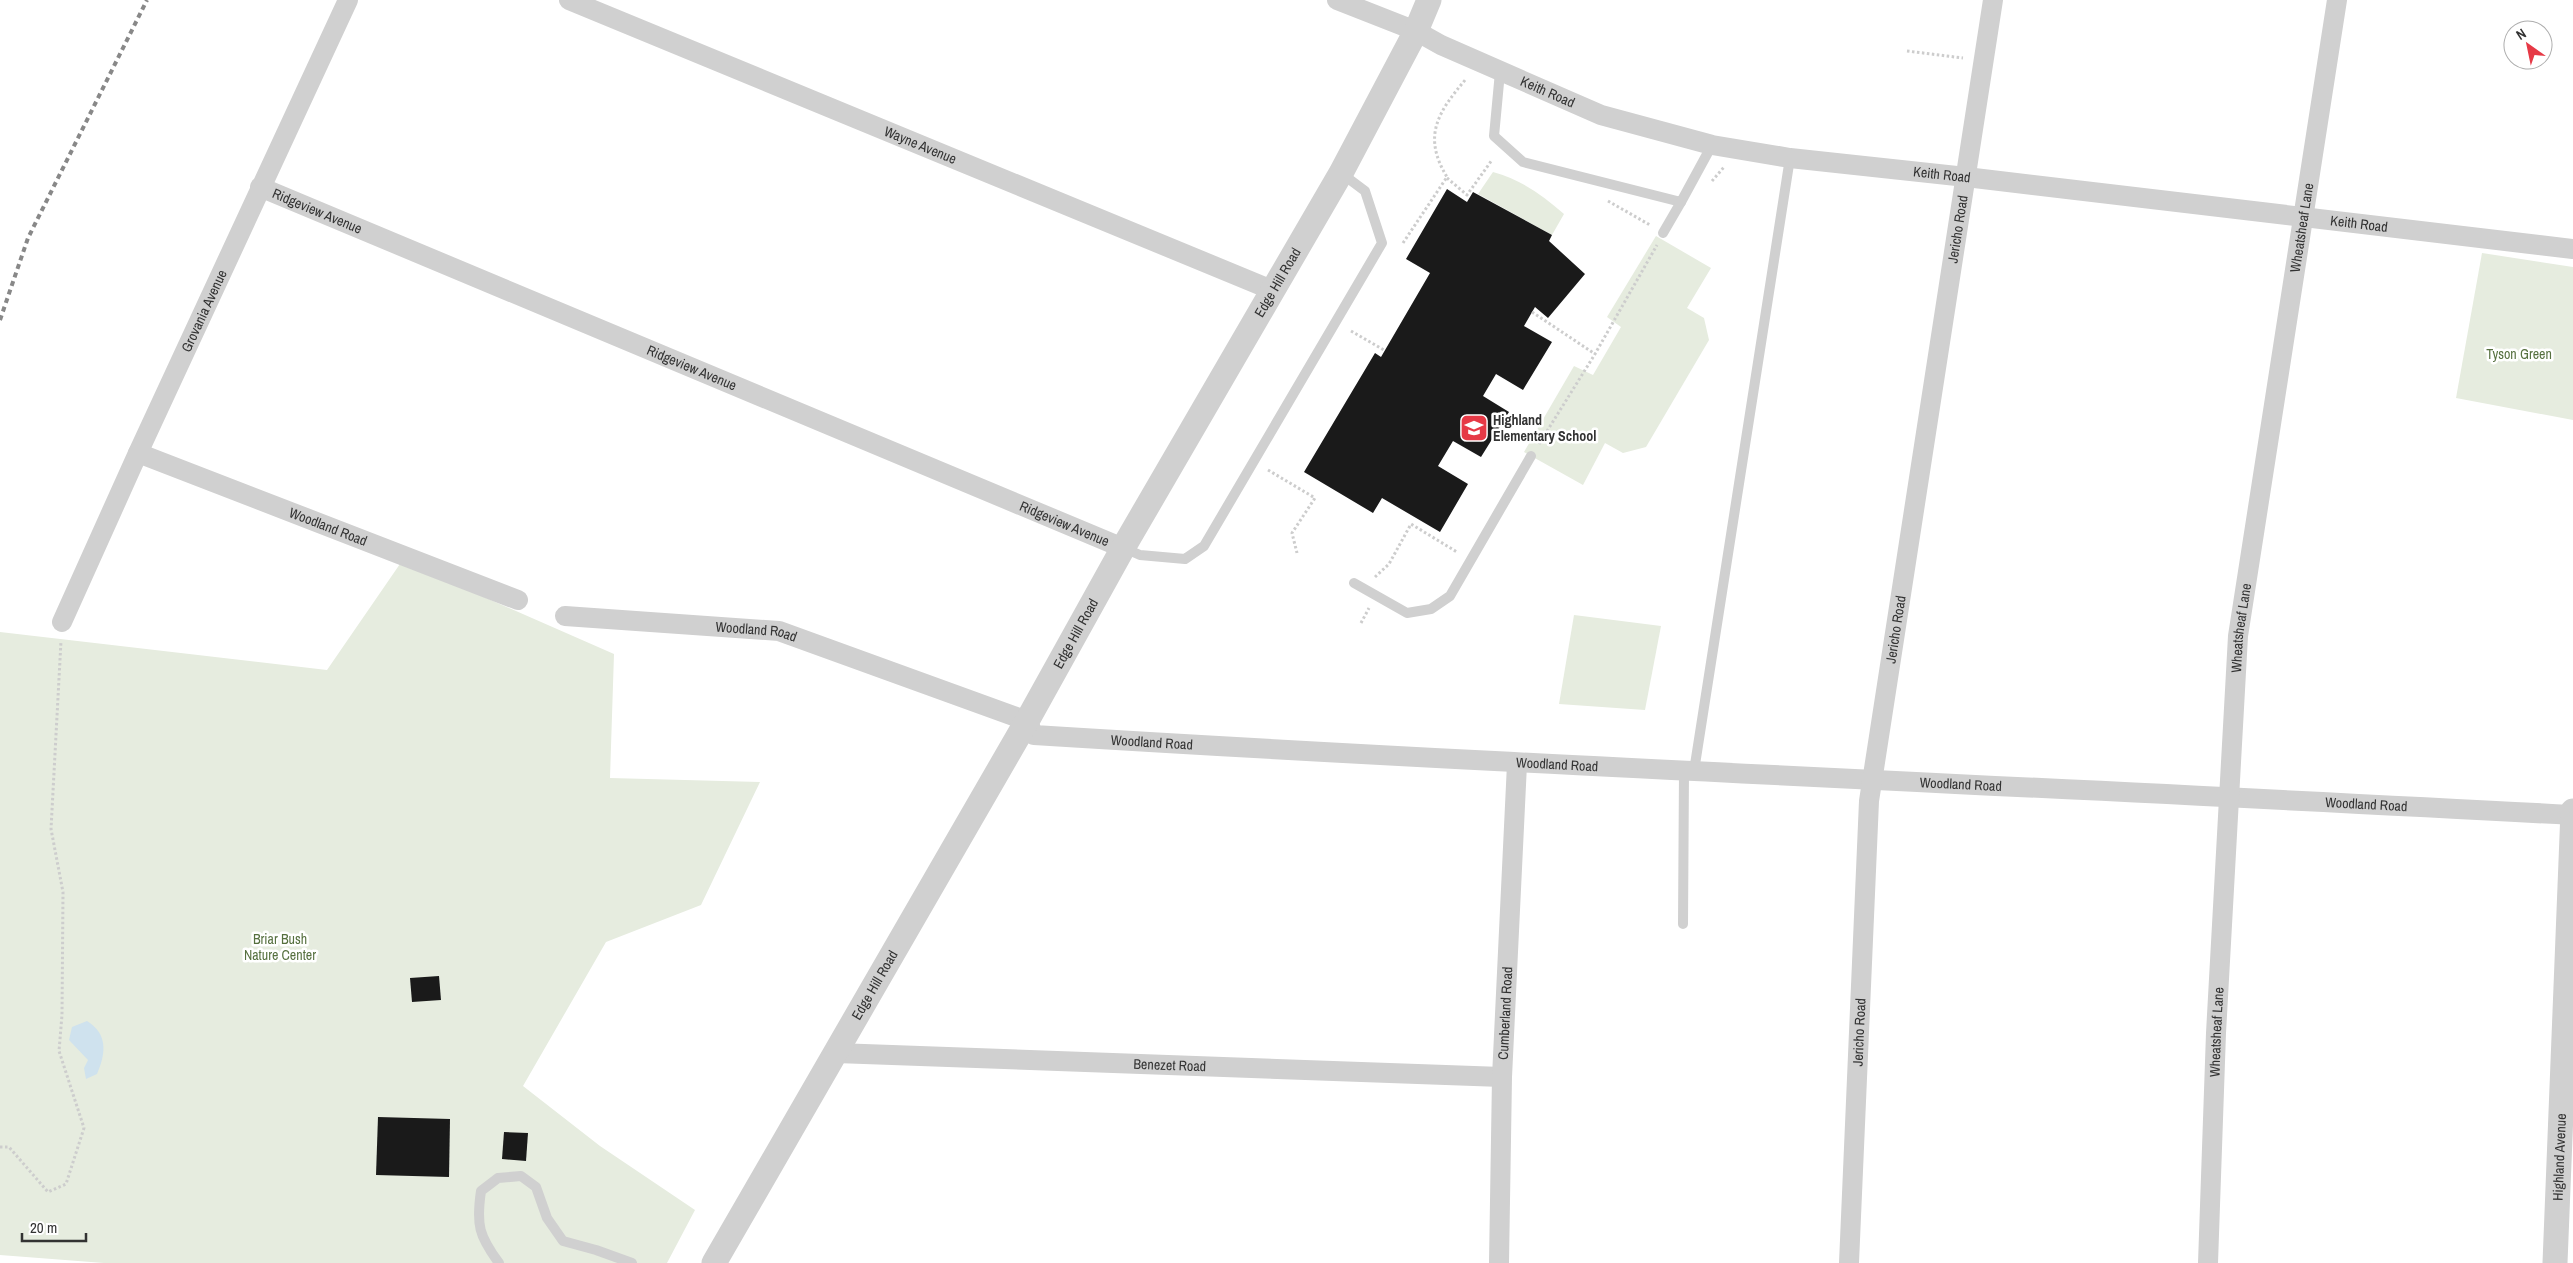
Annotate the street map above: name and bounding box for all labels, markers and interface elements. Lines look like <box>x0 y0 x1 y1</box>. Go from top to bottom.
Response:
north arrow <box>2503 20 2553 70</box>
text: N <box>2513 24 2529 44</box>
street label: Keith Road <box>1518 72 1578 111</box>
street label: Wayne Avenue <box>881 122 959 168</box>
street label: Keith Road <box>1912 162 1972 186</box>
street label: Wheatsheaf Lane <box>2286 182 2317 274</box>
street label: Ridgeview Avenue <box>270 184 365 238</box>
street label: Jericho Road <box>1943 194 1972 264</box>
street label: Keith Road <box>2329 211 2389 236</box>
street label: Edge Hill Road <box>1250 244 1305 320</box>
street label: Grovania Avenue <box>177 267 231 355</box>
street label: Ridgeview Avenue <box>644 341 739 394</box>
park label: Tyson Green <box>2486 345 2552 363</box>
place label: Highland Elementary School <box>1493 411 1596 445</box>
school or university icon: Highland Elementary School <box>1459 413 1489 443</box>
street label: Ridgeview Avenue <box>1017 497 1112 550</box>
street label: Woodland Road <box>287 503 370 550</box>
street label: Wheatsheaf Lane <box>2227 582 2255 673</box>
street label: Jericho Road <box>1881 594 1910 665</box>
street label: Edge Hill Road <box>1049 595 1102 672</box>
street label: Woodland Road <box>715 618 800 646</box>
street label: Woodland Road <box>1110 731 1193 754</box>
street label: Woodland Road <box>1516 753 1599 775</box>
street label: Woodland Road <box>1919 773 2002 795</box>
street label: Woodland Road <box>2325 793 2408 815</box>
park label: Briar Bush Nature Center <box>244 930 316 964</box>
street label: Edge Hill Road <box>847 947 902 1023</box>
street label: Cumberland Road <box>1494 966 1516 1060</box>
street label: Wheatsheaf Lane <box>2205 987 2228 1077</box>
street label: Jericho Road <box>1849 998 1869 1067</box>
street label: Benezet Road <box>1133 1055 1207 1075</box>
street label: Highland Avenue <box>2548 1113 2570 1201</box>
scale bar <box>22 1210 86 1242</box>
text: 20 m <box>30 1217 57 1238</box>

